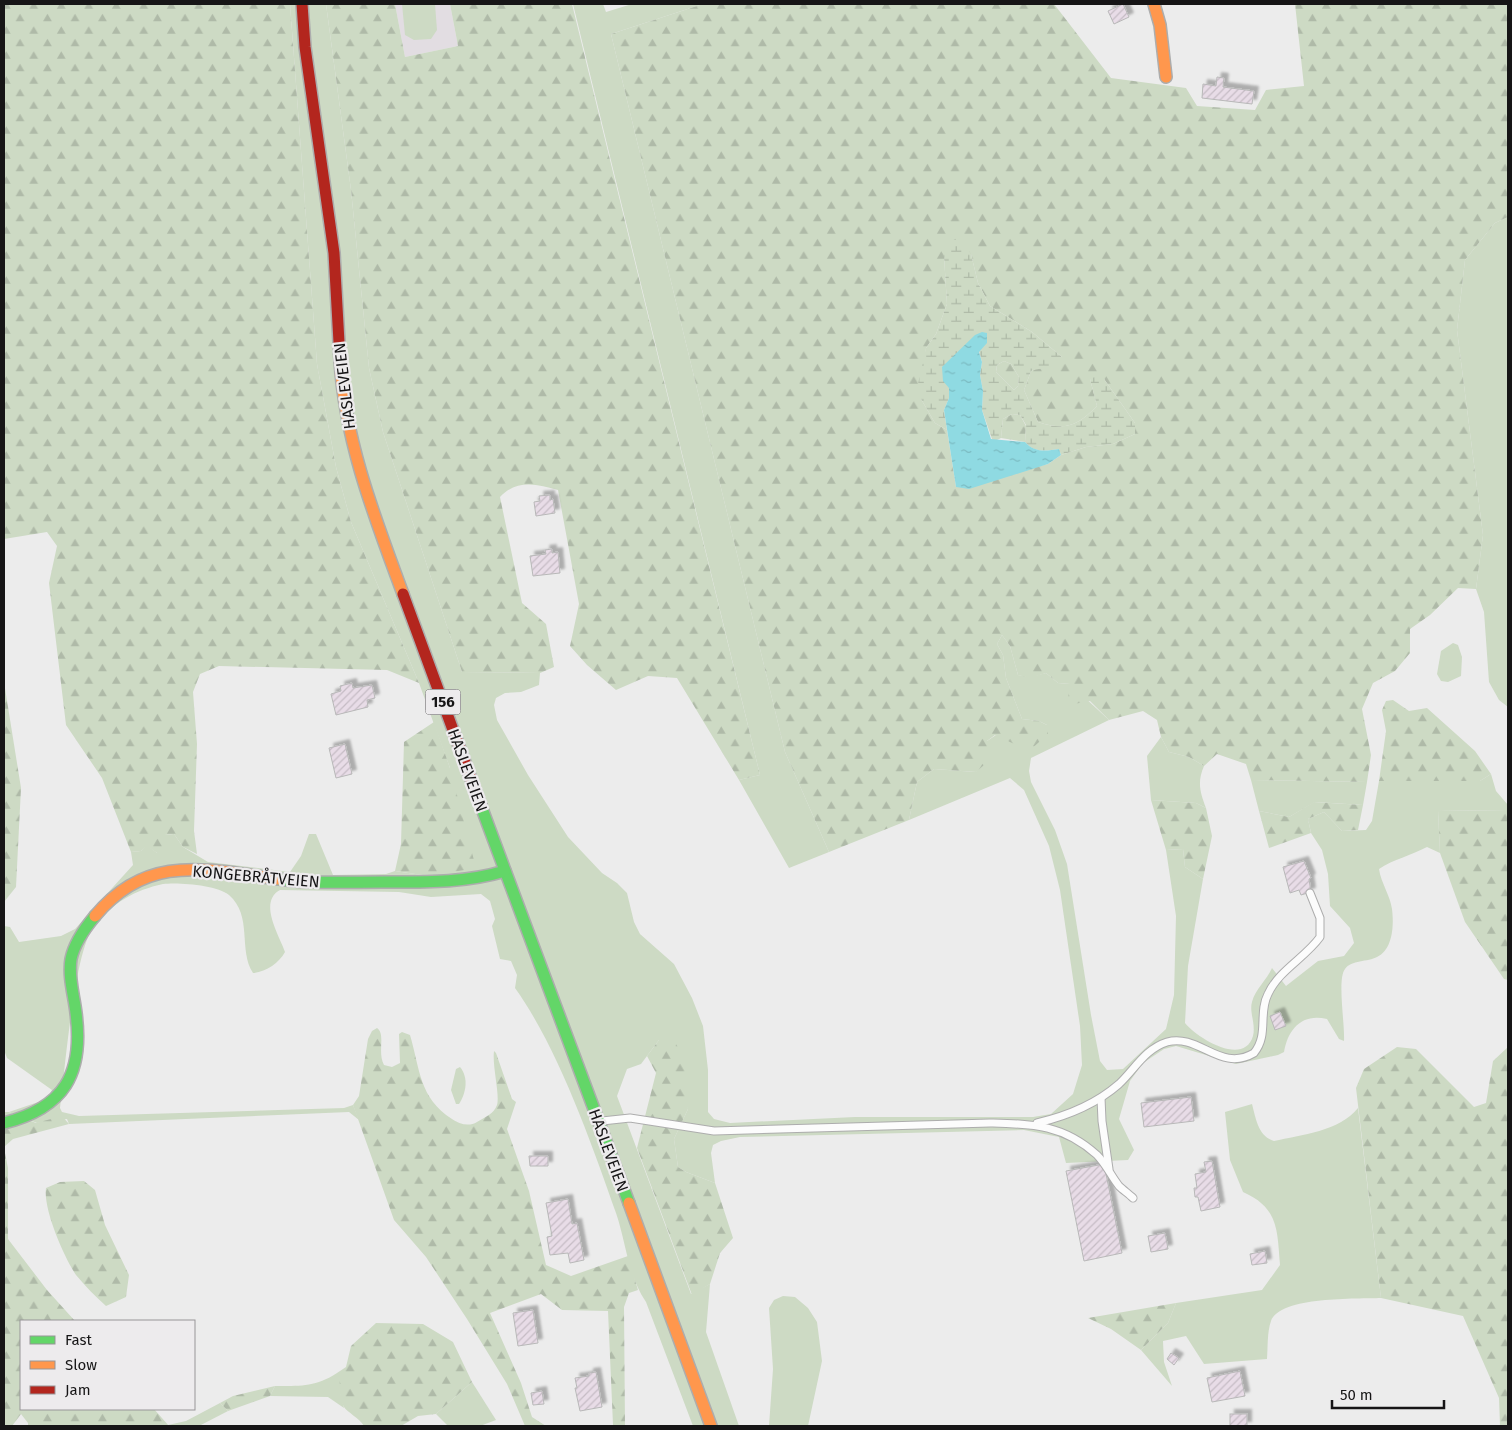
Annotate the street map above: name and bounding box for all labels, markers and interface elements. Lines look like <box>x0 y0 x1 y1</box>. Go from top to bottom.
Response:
street label: HASLEVEIEN <box>330 342 359 430</box>
road number: 156 <box>426 690 460 714</box>
street label: HASLEVEIEN <box>444 726 491 814</box>
street label: KONGEBRÅTVEIEN <box>192 860 320 892</box>
street label: HASLEVEIEN <box>585 1106 632 1194</box>
legend <box>20 1320 195 1410</box>
text: Fast <box>65 1331 92 1349</box>
text: Slow <box>65 1356 97 1374</box>
scale bar <box>1332 1378 1444 1410</box>
text: Jam <box>65 1381 91 1399</box>
text: 50 m <box>1340 1386 1373 1404</box>

